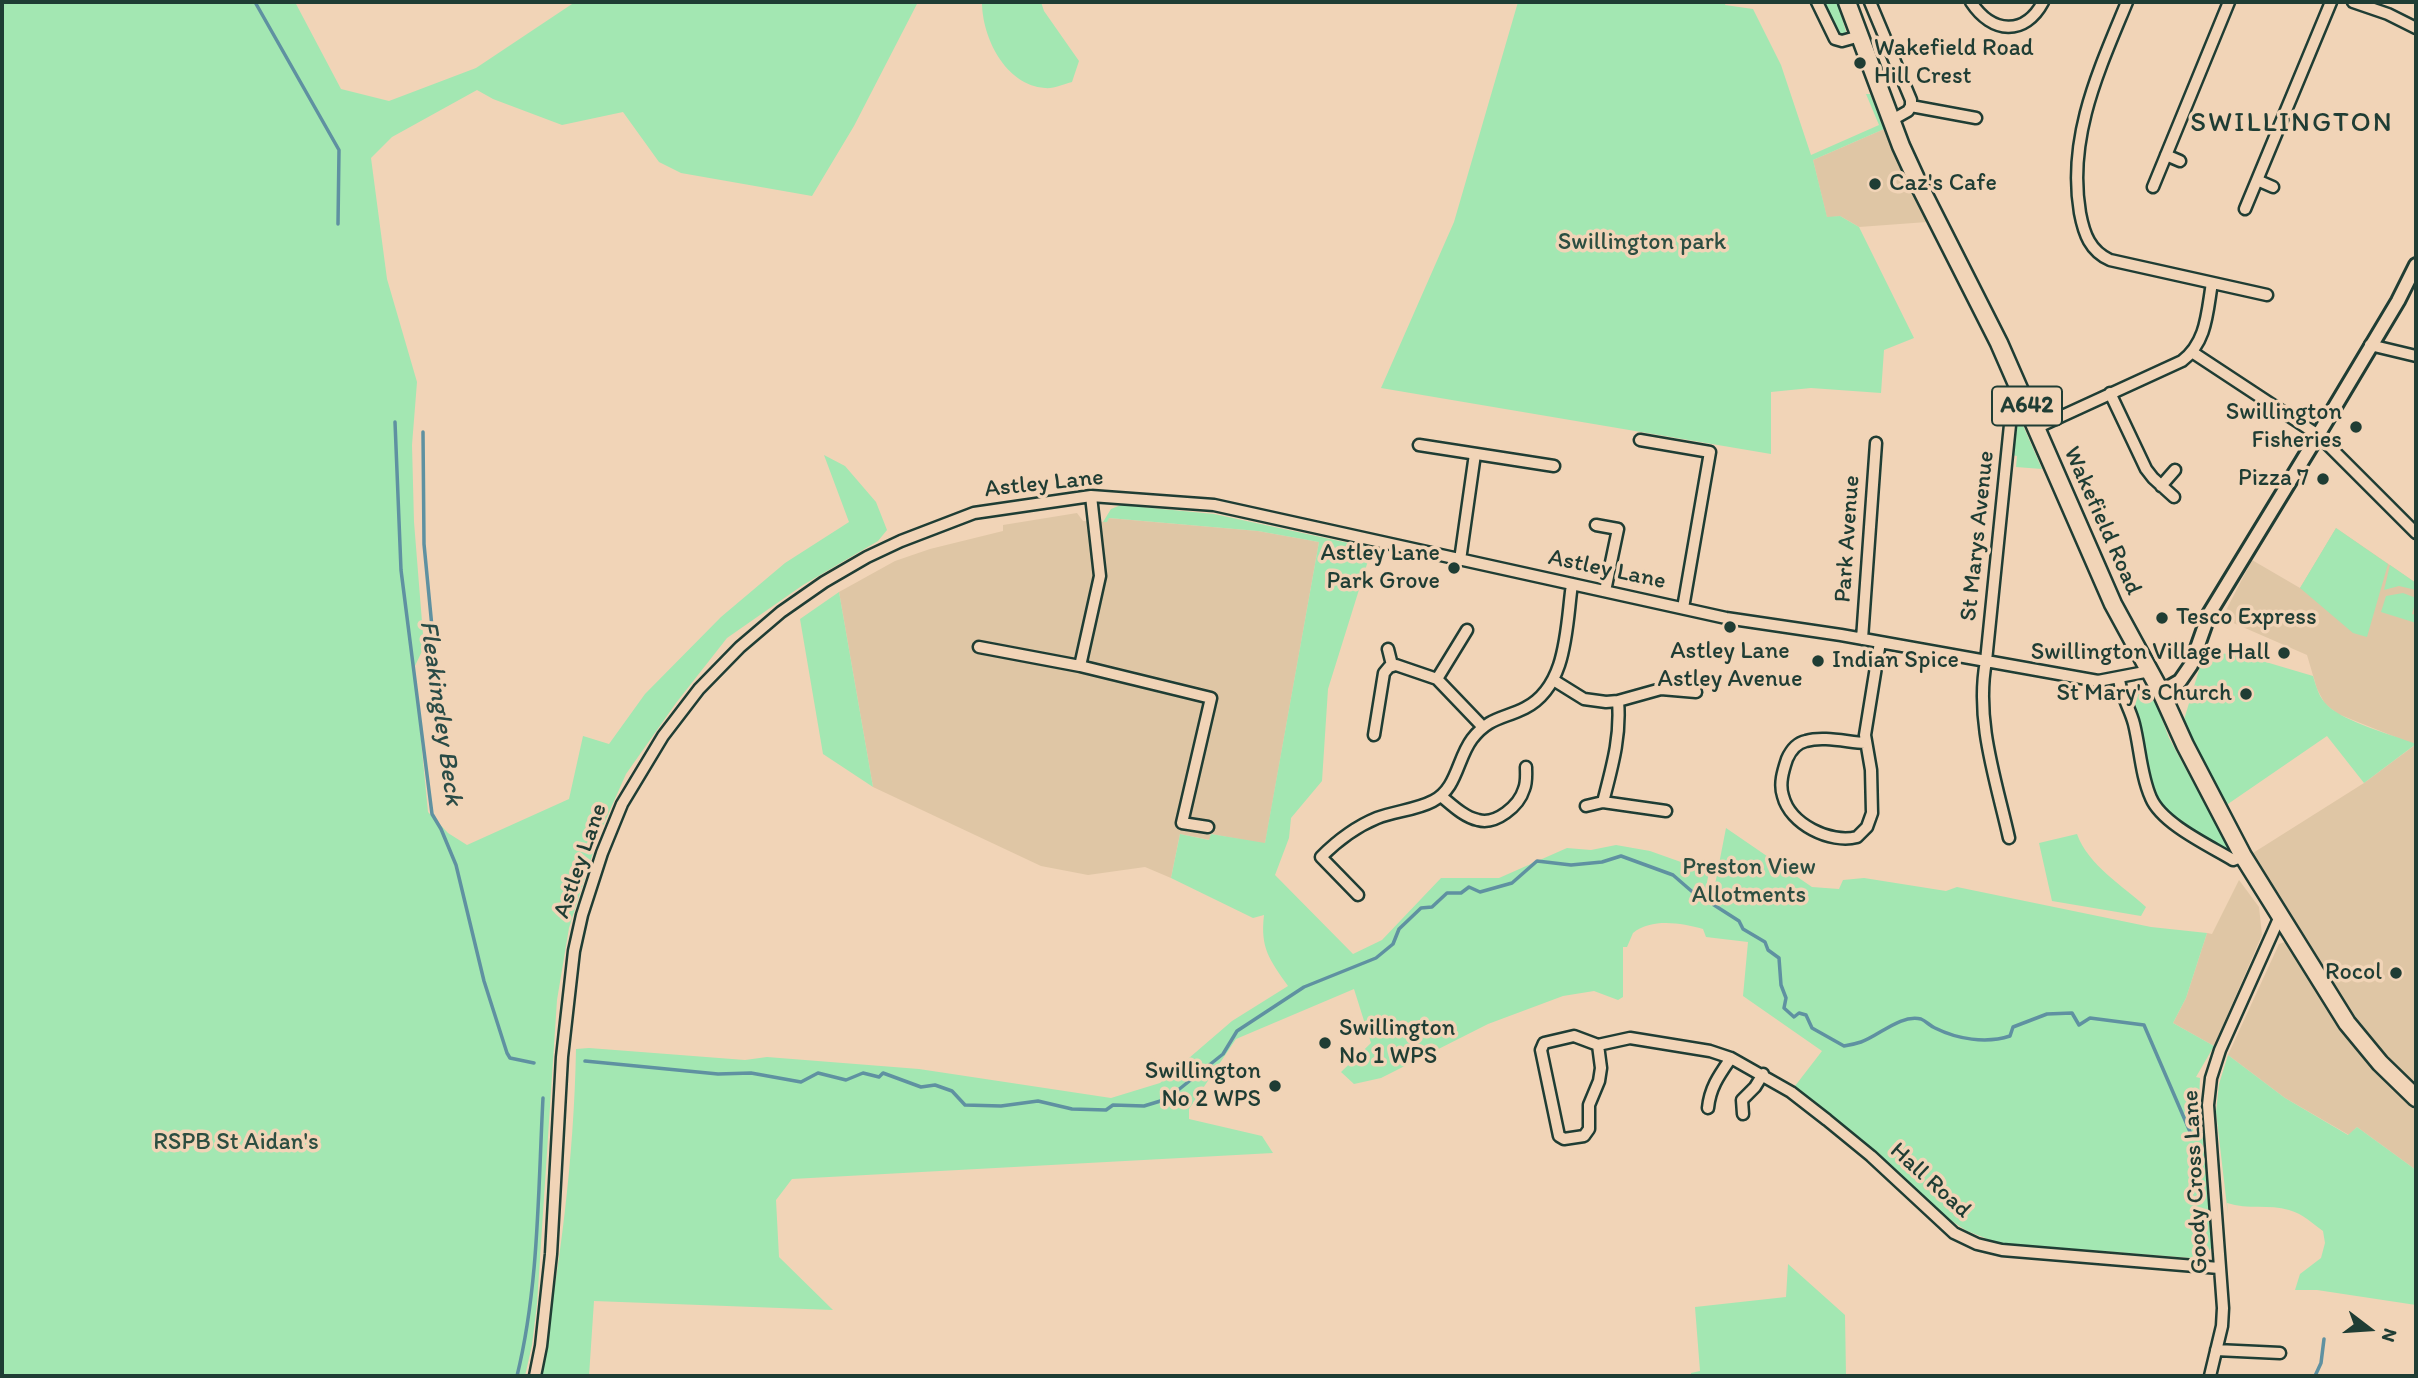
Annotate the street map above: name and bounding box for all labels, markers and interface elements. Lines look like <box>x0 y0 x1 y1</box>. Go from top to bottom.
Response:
place label: Wakefield Road Hill Crest <box>1874 35 2034 91</box>
marker: Wakefield Road Hill Crest <box>1852 55 1868 71</box>
district label: SWILLINGTON <box>2193 107 2391 141</box>
place label: Caz's Cafe <box>1889 170 1997 198</box>
marker: Caz's Cafe <box>1867 176 1883 192</box>
park label: Swillington park <box>1558 229 1726 257</box>
road number: A642 <box>1992 386 2062 426</box>
place label: Swillington Fisheries <box>2226 399 2342 455</box>
marker: Swillington Fisheries <box>2348 419 2364 435</box>
street label: Wakefield Road <box>2056 442 2148 600</box>
street label: St Marys Avenue <box>1955 449 2001 623</box>
street label: Astley Lane <box>983 463 1105 505</box>
place label: Pizza 7 <box>2238 465 2309 493</box>
marker: Pizza 7 <box>2315 471 2331 487</box>
street label: Park Avenue <box>1829 474 1867 604</box>
place label: Astley Lane Park Grove <box>1321 540 1440 596</box>
street label: Astley Lane <box>1546 543 1668 597</box>
marker: Astley Lane Park Grove <box>1446 560 1462 576</box>
place label: Tesco Express <box>2176 604 2317 632</box>
marker: Tesco Express <box>2154 610 2170 626</box>
water label: Fleakingley Beck <box>412 619 468 807</box>
marker: Astley Lane Astley Avenue <box>1722 619 1738 635</box>
place label: Astley Lane Astley Avenue <box>1658 638 1802 694</box>
place label: Swillington Village Hall <box>2031 639 2270 667</box>
marker: Swillington Village Hall <box>2276 645 2292 661</box>
place label: Indian Spice <box>1832 647 1959 675</box>
marker: Indian Spice <box>1810 653 1826 669</box>
place label: St Mary's Church <box>2056 680 2232 708</box>
marker: St Mary's Church <box>2238 686 2254 702</box>
street label: Astley Lane <box>548 800 614 922</box>
park label: Preston View Allotments <box>1682 854 1816 910</box>
place label: Rocol <box>2325 959 2382 987</box>
marker: Rocol <box>2388 965 2404 981</box>
place label: Swillington No 1 WPS <box>1339 1015 1455 1071</box>
marker: Swillington No 1 WPS <box>1317 1035 1333 1051</box>
place label: Swillington No 2 WPS <box>1145 1058 1261 1114</box>
marker: Swillington No 2 WPS <box>1267 1078 1283 1094</box>
street label: Goody Cross Lane <box>2177 1089 2215 1275</box>
park label: RSPB St Aidan's <box>153 1129 319 1157</box>
street label: Hall Road <box>1883 1137 1977 1225</box>
north arrow <box>2334 1294 2404 1364</box>
text: N <box>2377 1326 2402 1345</box>

